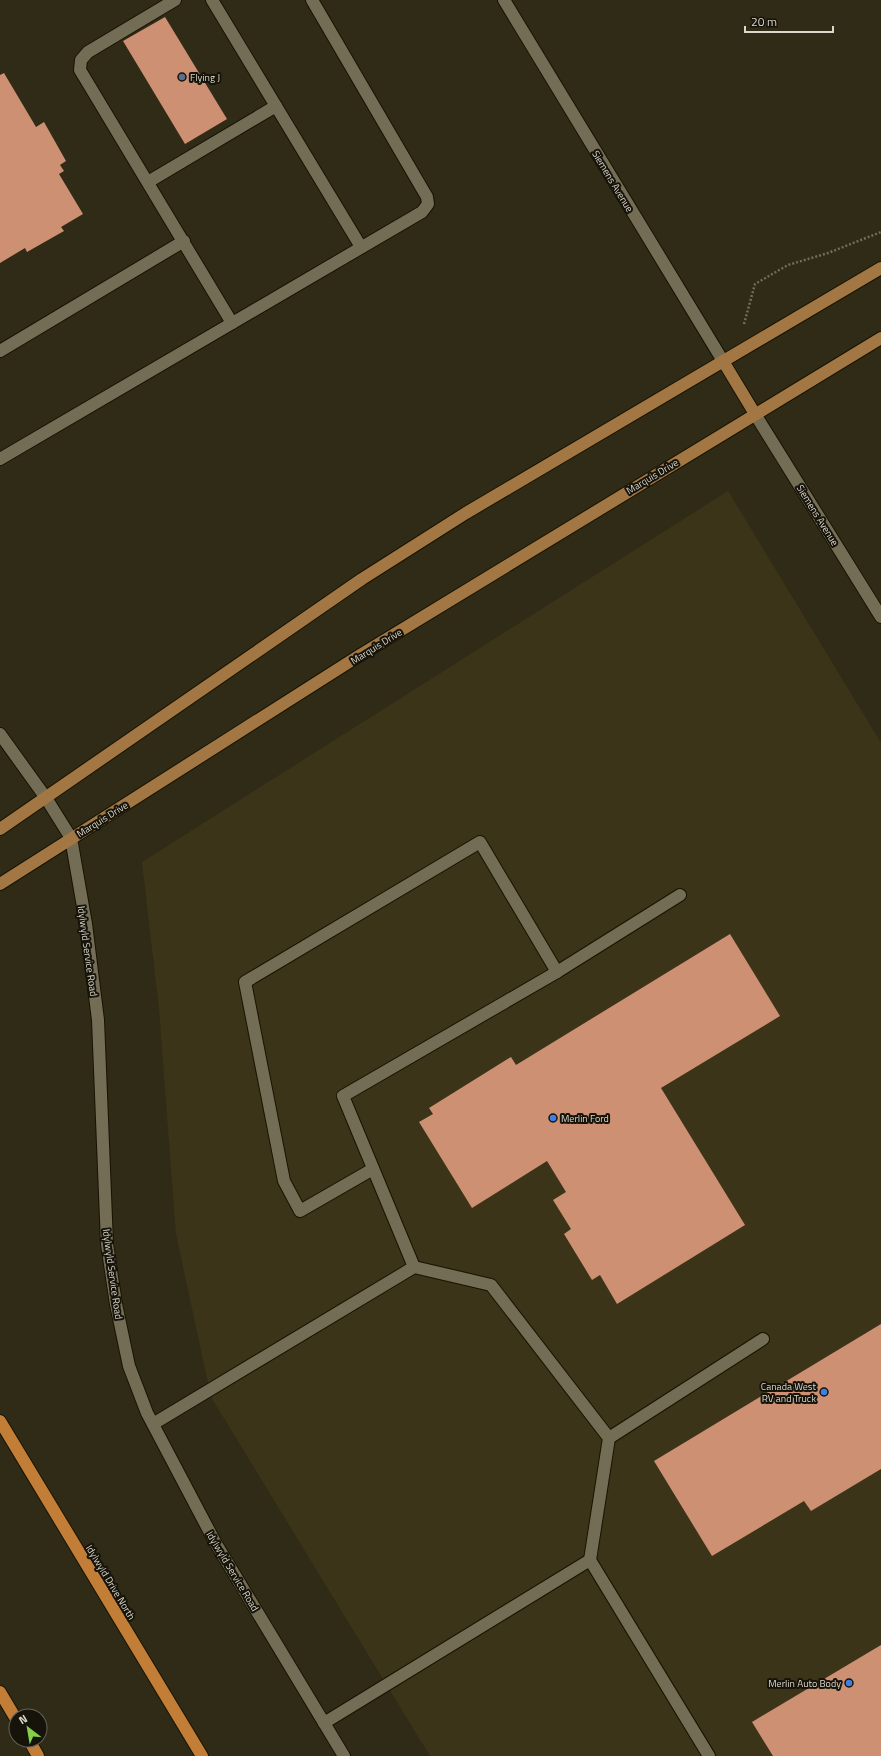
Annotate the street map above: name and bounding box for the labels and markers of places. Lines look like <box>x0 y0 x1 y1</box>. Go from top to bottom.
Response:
place label: Flying J <box>190 70 220 85</box>
marker: Flying J <box>177 72 187 82</box>
place label: Merlin Ford <box>561 1111 609 1126</box>
marker: Merlin Ford <box>548 1113 558 1123</box>
place label: Canada West RV and Truck <box>761 1379 816 1406</box>
marker: Canada West RV and Truck <box>819 1387 829 1397</box>
place label: Merlin Auto Body <box>768 1676 841 1691</box>
marker: Merlin Auto Body <box>844 1678 854 1688</box>

